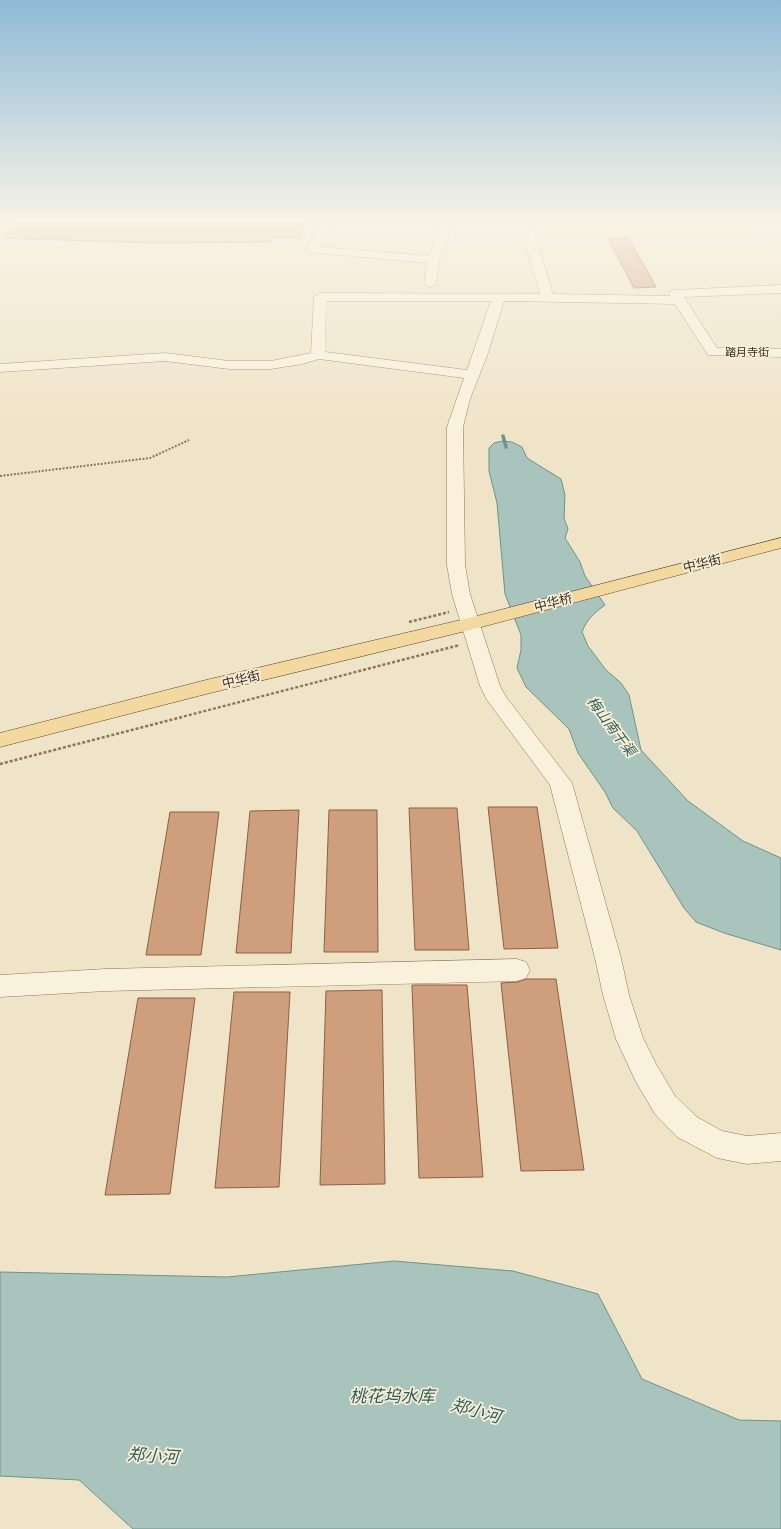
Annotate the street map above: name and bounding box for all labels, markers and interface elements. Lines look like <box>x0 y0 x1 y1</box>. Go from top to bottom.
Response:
street label: 踏月寺街 <box>725 345 769 359</box>
street label: 中华街 <box>681 550 723 576</box>
street label: 中华桥 <box>532 588 574 616</box>
street label: 中华街 <box>220 666 262 692</box>
water label: 梅山南干渠 <box>583 692 642 761</box>
water label: 桃花坞水库 <box>350 1384 437 1407</box>
water label: 郑小河 <box>448 1392 507 1428</box>
water label: 郑小河 <box>127 1442 182 1468</box>

